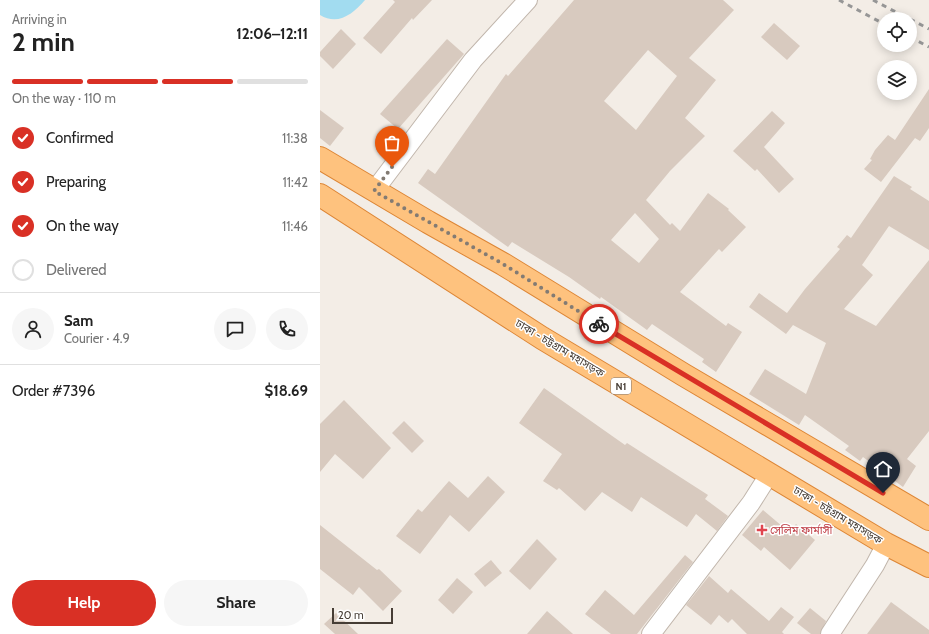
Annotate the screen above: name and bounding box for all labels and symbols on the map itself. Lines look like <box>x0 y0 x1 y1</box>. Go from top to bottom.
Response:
pin <box>375 126 409 167</box>
courier <box>579 304 619 344</box>
street label: ঢাকা - চট্টগ্রাম মহাসড়ক <box>512 315 607 380</box>
road number: N1 <box>611 378 631 394</box>
pin <box>866 452 900 493</box>
street label: ঢাকা - চট্টগ্রাম মহাসড়ক <box>790 482 885 547</box>
place label: সেলিম ফার্মাসী <box>770 523 834 537</box>
marker: সেলিম ফার্মাসী <box>757 525 767 535</box>
scale bar <box>332 606 393 625</box>

